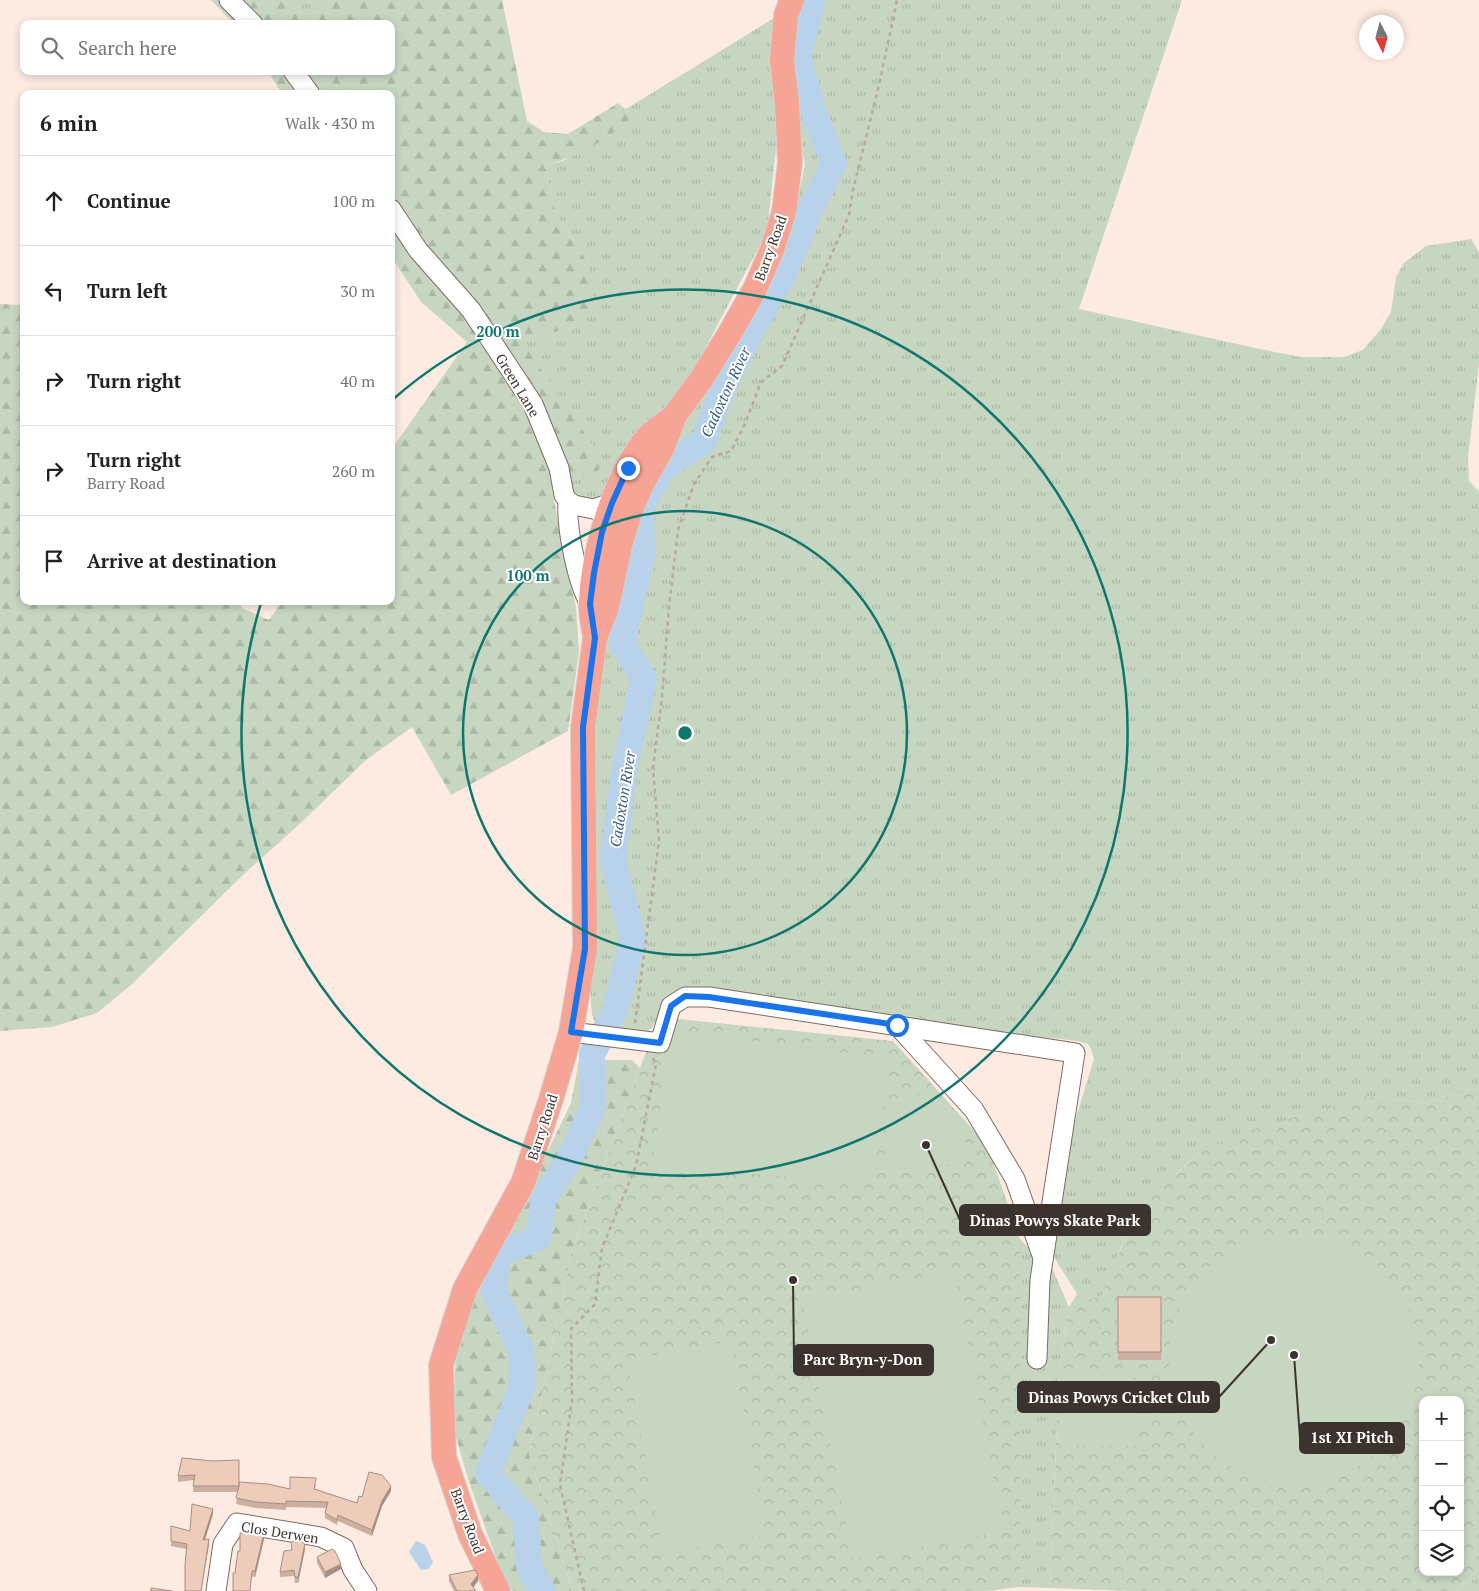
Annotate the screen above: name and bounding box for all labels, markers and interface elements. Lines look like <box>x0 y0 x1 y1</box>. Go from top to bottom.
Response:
north arrow <box>1359 15 1404 60</box>
search box <box>20 20 395 75</box>
icon: search <box>38 34 66 62</box>
text: Search here <box>78 35 177 60</box>
text: 6 min <box>40 109 97 137</box>
text: Walk · 430 m <box>285 112 375 134</box>
icon: ahead <box>40 187 68 215</box>
text: Continue <box>87 188 171 213</box>
text: 100 m <box>332 190 375 212</box>
street label: Barry Road <box>749 212 791 283</box>
icon: left <box>40 277 68 305</box>
text: Turn left <box>87 278 168 303</box>
text: 30 m <box>340 280 375 302</box>
text: 200 m <box>476 321 520 341</box>
water label: Cadoxton River <box>695 343 755 440</box>
street label: Green Lane <box>492 350 544 420</box>
icon: right <box>40 367 68 395</box>
text: Turn right <box>87 368 181 393</box>
text: 40 m <box>340 370 375 392</box>
text: Turn right <box>87 447 181 472</box>
icon: right <box>40 457 68 485</box>
route end <box>617 457 640 480</box>
text: 260 m <box>332 460 375 482</box>
text: Barry Road <box>87 472 165 494</box>
icon: arrive <box>40 547 68 575</box>
text: Arrive at destination <box>87 548 276 573</box>
text: 100 m <box>506 565 550 585</box>
centre of rings <box>676 724 694 742</box>
water label: Cadoxton River <box>605 748 640 848</box>
route start <box>886 1014 909 1037</box>
street label: Barry Road <box>522 1091 562 1162</box>
callout: Dinas Powys Skate Park <box>960 1205 1150 1235</box>
text: Dinas Powys Skate Park <box>970 1210 1140 1230</box>
callout: Parc Bryn-y-Don <box>794 1345 933 1375</box>
text: Parc Bryn-y-Don <box>804 1349 923 1369</box>
callout: Dinas Powys Cricket Club <box>1018 1382 1219 1412</box>
text: Dinas Powys Cricket Club <box>1028 1387 1210 1407</box>
map controls <box>1419 1396 1464 1576</box>
button: + <box>1419 1396 1464 1441</box>
callout: 1st XI Pitch <box>1300 1423 1404 1453</box>
text: 1st XI Pitch <box>1310 1427 1394 1447</box>
button: − <box>1419 1441 1464 1486</box>
street label: Barry Road <box>447 1486 489 1557</box>
button: locate <box>1419 1486 1464 1531</box>
street label: Clos Derwen <box>240 1516 321 1548</box>
button: layers <box>1419 1531 1464 1576</box>

